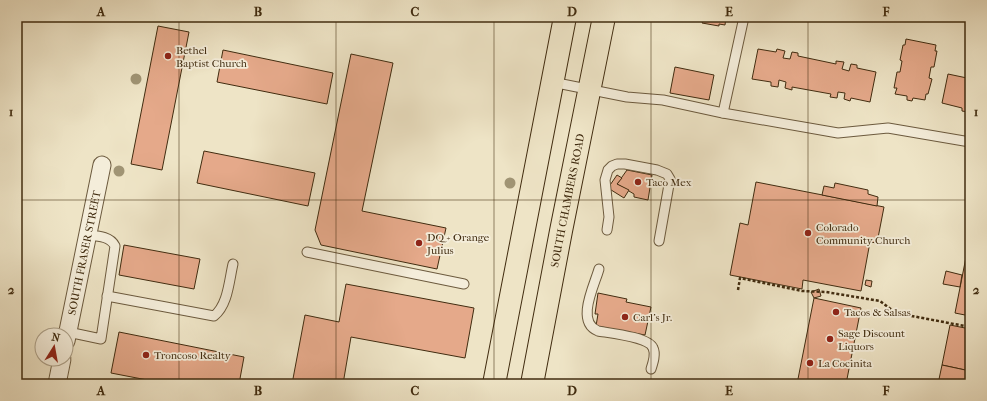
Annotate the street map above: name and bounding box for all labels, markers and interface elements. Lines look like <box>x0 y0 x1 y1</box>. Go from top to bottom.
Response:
text: A <box>96 4 106 19</box>
text: B <box>254 4 263 19</box>
text: C <box>411 4 420 19</box>
text: D <box>567 4 577 19</box>
text: E <box>725 4 733 19</box>
text: F <box>882 4 890 19</box>
place label: Bethel Baptist Church <box>176 44 248 70</box>
marker: Bethel Baptist Church <box>163 51 173 61</box>
text: 1 <box>9 104 14 119</box>
text: 1 <box>974 104 979 119</box>
street label: SOUTH CHAMBERS ROAD <box>548 132 587 268</box>
place label: Taco Mex <box>646 176 692 189</box>
marker: Taco Mex <box>633 177 643 187</box>
street label: SOUTH FRASER STREET <box>65 189 104 316</box>
place label: Colorado Community Church <box>816 221 911 247</box>
marker: Colorado Community Church <box>803 228 813 238</box>
place label: DQ + Orange Julius <box>426 231 490 257</box>
marker: DQ + Orange Julius <box>414 238 424 248</box>
text: 2 <box>8 282 15 297</box>
text: 2 <box>973 282 980 297</box>
place label: Tacos & Salsas <box>844 306 911 319</box>
marker: Tacos & Salsas <box>831 307 841 317</box>
place label: Carl's Jr. <box>633 311 672 324</box>
marker: Carl's Jr. <box>620 312 630 322</box>
north arrow <box>34 327 74 367</box>
place label: Sage Discount Liquors <box>838 327 905 353</box>
text: N <box>50 330 62 345</box>
marker: Sage Discount Liquors <box>825 334 835 344</box>
place label: Troncoso Realty <box>154 349 232 362</box>
marker: Troncoso Realty <box>141 350 151 360</box>
place label: La Cocinita <box>818 357 873 370</box>
marker: La Cocinita <box>805 358 815 368</box>
text: A <box>96 383 106 398</box>
text: B <box>254 383 263 398</box>
text: C <box>411 383 420 398</box>
text: D <box>567 383 577 398</box>
text: E <box>725 383 733 398</box>
text: F <box>882 383 890 398</box>

